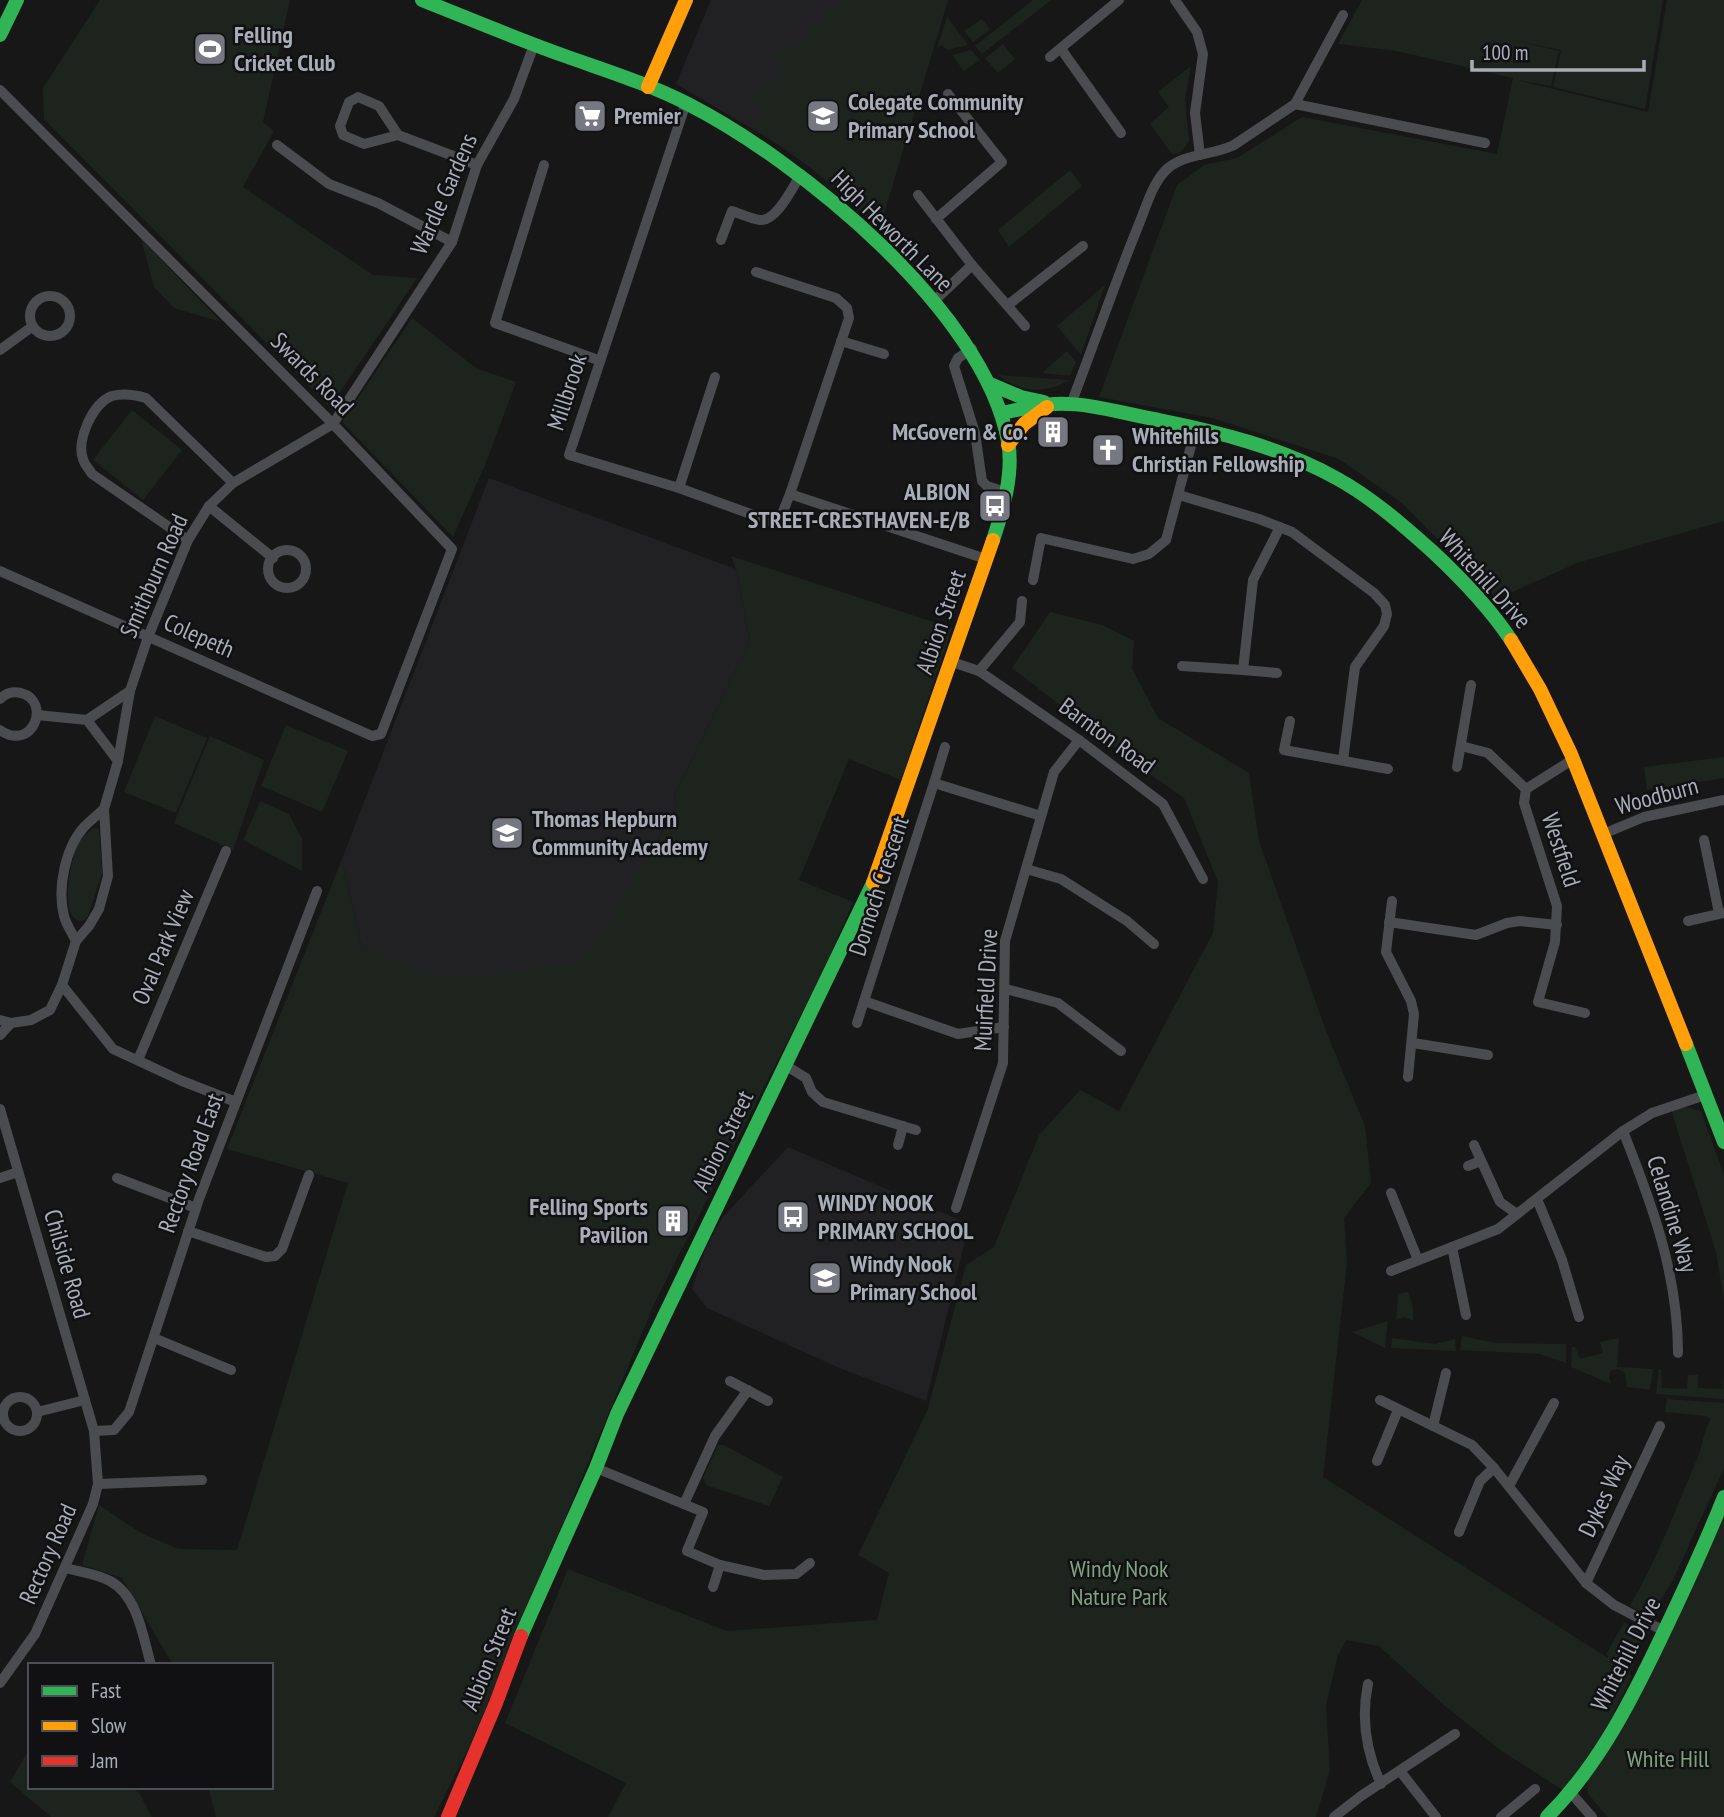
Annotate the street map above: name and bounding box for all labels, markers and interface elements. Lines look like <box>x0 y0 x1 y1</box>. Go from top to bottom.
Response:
place label: Felling Cricket Club <box>234 19 336 78</box>
scale bar <box>1472 28 1644 72</box>
sports icon: Felling Cricket Club <box>191 30 229 68</box>
text: 100 m <box>1482 39 1528 66</box>
place label: Colegate Community Primary School <box>848 86 1024 145</box>
supermarket icon: Premier <box>571 97 609 135</box>
school or university icon: Colegate Community Primary School <box>804 97 842 135</box>
place label: Premier <box>614 100 682 131</box>
street label: Wardle Gardens <box>403 128 484 259</box>
street label: High Heworth Lane <box>825 163 960 298</box>
street label: Swards Road <box>264 326 360 422</box>
street label: Millbrook <box>540 349 594 434</box>
building icon: McGovern & Co. <box>1034 413 1072 451</box>
place label: McGovern & Co. <box>892 416 1028 447</box>
place label: Whitehills Christian Fellowship <box>1131 420 1305 479</box>
church icon: Whitehills Christian Fellowship <box>1089 431 1127 469</box>
place label: ALBION STREET-CRESTHAVEN-E/B <box>748 476 970 535</box>
bus stop icon: ALBION STREET-CRESTHAVEN-E/B <box>976 487 1014 525</box>
street label: Smithburn Road <box>112 509 195 643</box>
street label: Whitehill Drive <box>1432 522 1538 635</box>
street label: Albion Street <box>908 565 973 678</box>
street label: Colepeth <box>159 606 239 665</box>
street label: Barnton Road <box>1053 690 1161 781</box>
street label: Woodburn <box>1612 770 1702 821</box>
place label: Thomas Hepburn Community Academy <box>532 803 708 862</box>
street label: Westfield <box>1535 809 1588 891</box>
street label: Dornoch Crescent <box>841 812 916 960</box>
school or university icon: Thomas Hepburn Community Academy <box>488 814 526 852</box>
street label: Oval Park View <box>124 884 201 1009</box>
street label: Muirfield Drive <box>967 928 1004 1052</box>
street label: Albion Street <box>685 1085 760 1196</box>
street label: Rectory Road East <box>151 1088 230 1237</box>
street label: Celandine Way <box>1640 1152 1705 1276</box>
place label: WINDY NOOK PRIMARY SCHOOL <box>817 1187 974 1246</box>
place label: Felling Sports Pavilion <box>529 1191 648 1250</box>
bus stop icon: WINDY NOOK PRIMARY SCHOOL <box>774 1198 812 1236</box>
building icon: Felling Sports Pavilion <box>654 1202 692 1240</box>
street label: Chilside Road <box>37 1206 98 1322</box>
place label: Windy Nook Primary School <box>849 1248 977 1307</box>
school or university icon: Windy Nook Primary School <box>806 1259 844 1297</box>
street label: Dykes Way <box>1571 1450 1636 1542</box>
street label: Rectory Road <box>12 1499 83 1609</box>
park label: Windy Nook Nature Park <box>1070 1553 1169 1612</box>
street label: Whitehill Drive <box>1584 1592 1667 1716</box>
street label: Albion Street <box>454 1602 523 1715</box>
legend <box>28 1663 273 1789</box>
text: Fast <box>91 1677 121 1704</box>
text: Slow <box>91 1712 127 1739</box>
park label: White Hill <box>1627 1743 1710 1774</box>
text: Jam <box>90 1747 118 1774</box>

